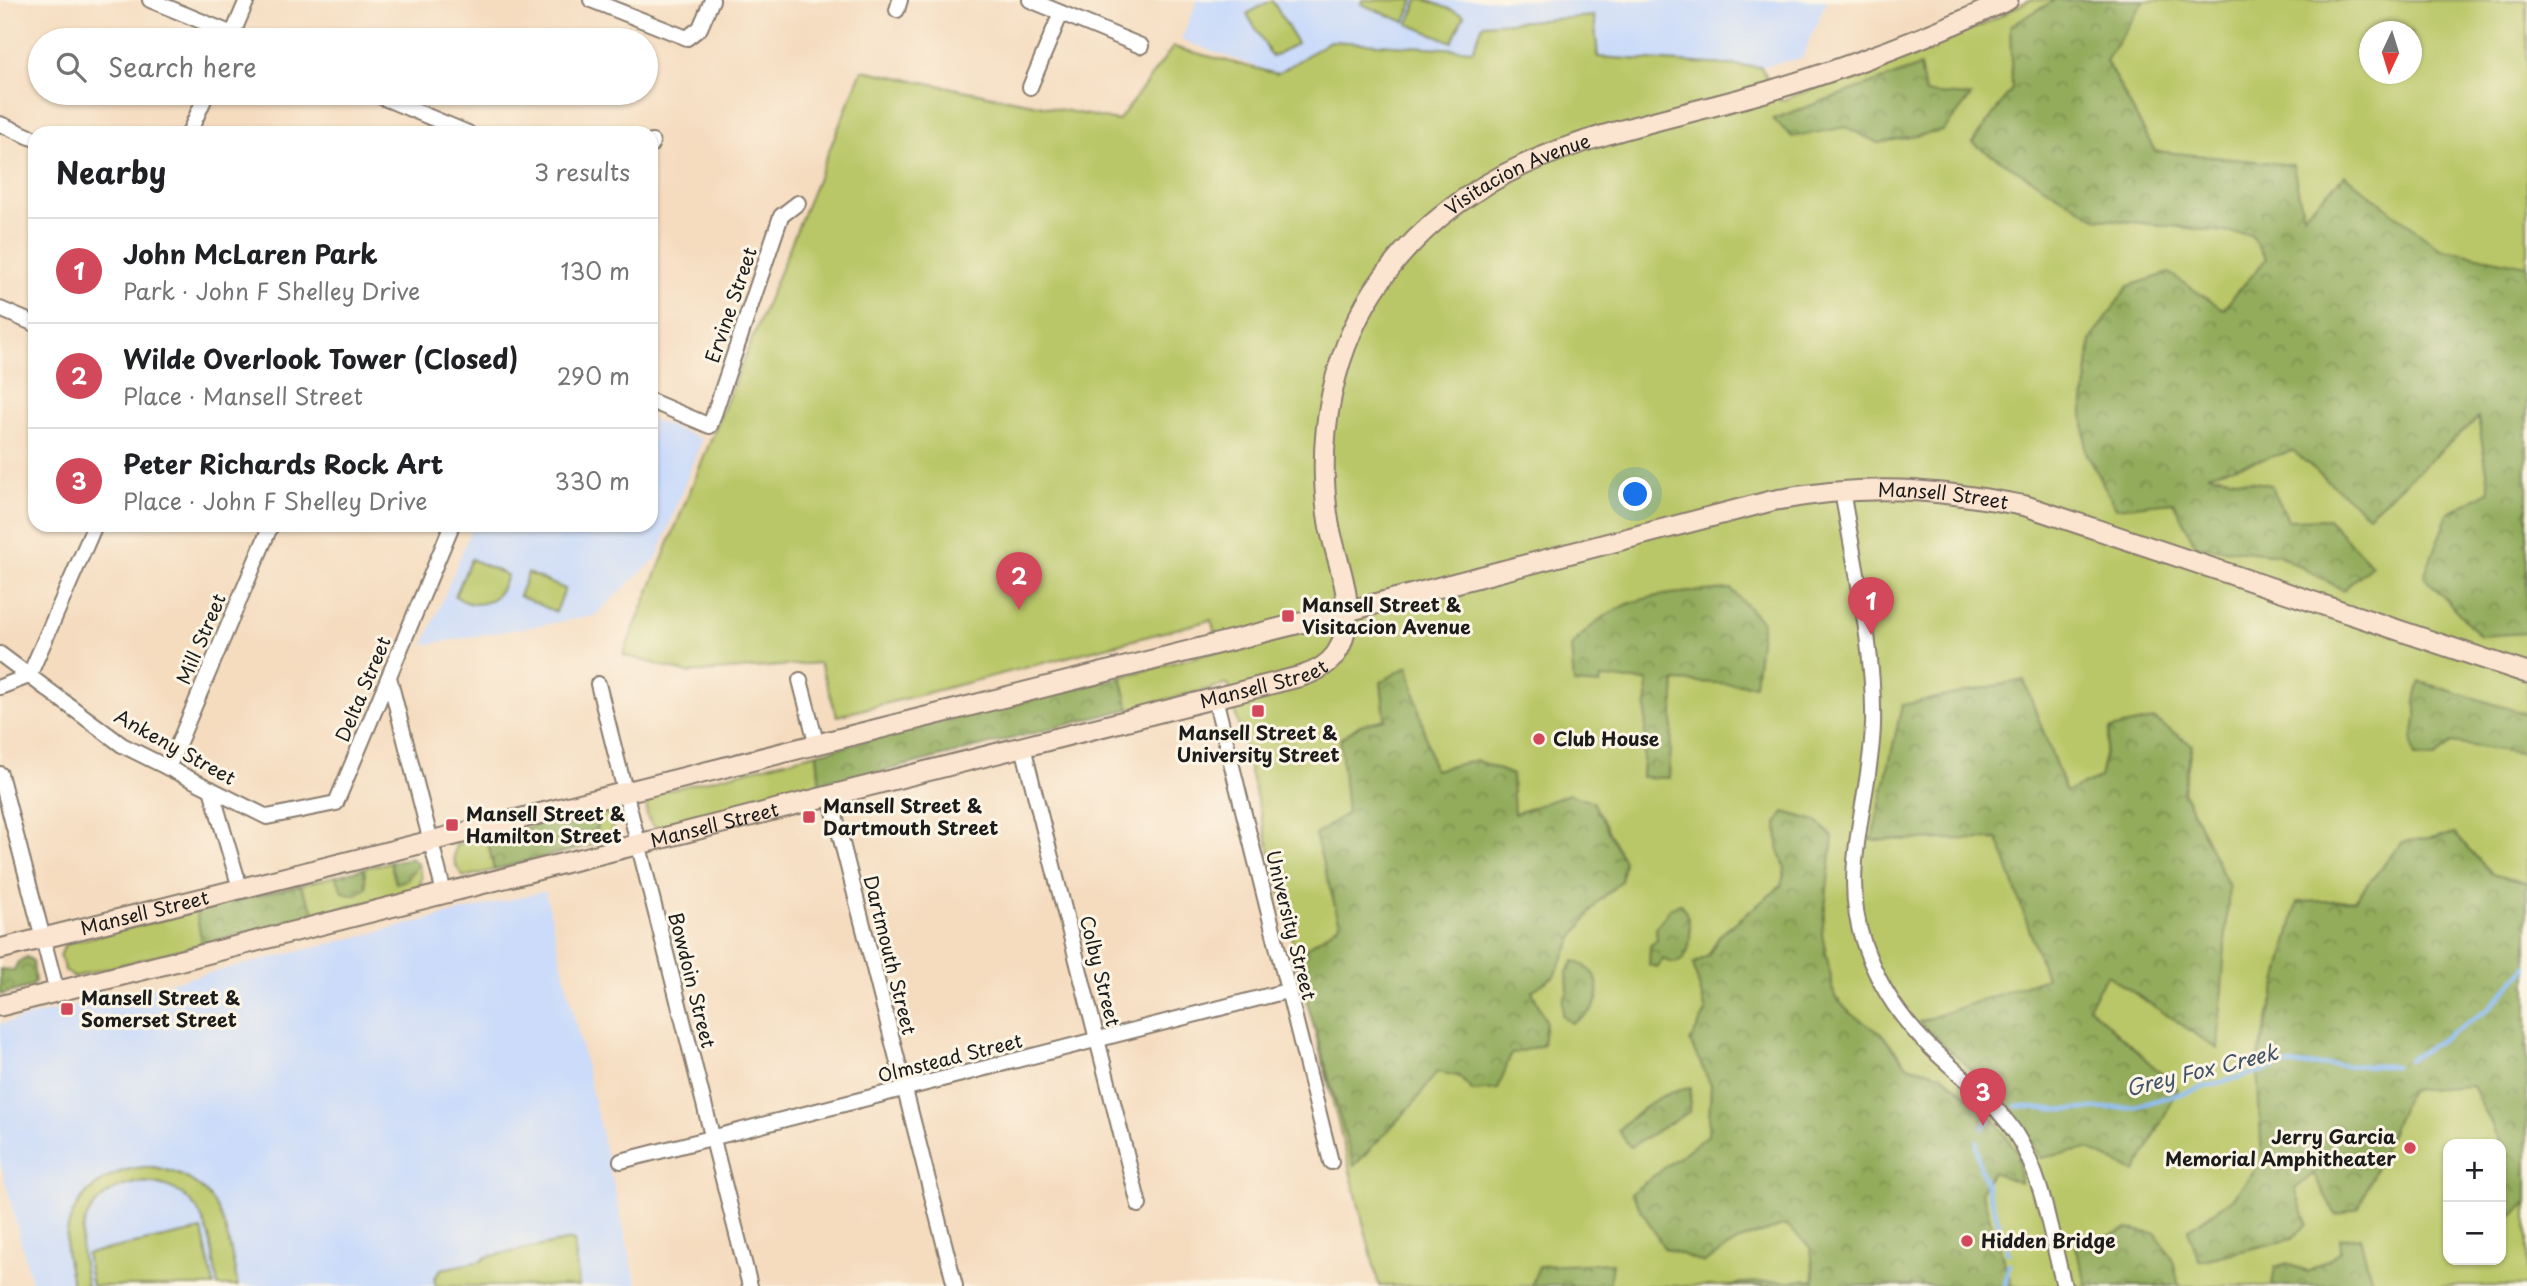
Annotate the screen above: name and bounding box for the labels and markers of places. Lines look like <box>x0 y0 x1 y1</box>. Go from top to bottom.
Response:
pin: 2 <box>996 552 1042 610</box>
pin: 1 <box>1848 577 1894 635</box>
place label: Mansell Street & Visitacion Avenue <box>1302 590 1471 640</box>
marker: Mansell Street & Visitacion Avenue <box>1280 608 1296 624</box>
marker: Mansell Street & University Street <box>1250 703 1266 719</box>
place label: Mansell Street & University Street <box>1176 718 1340 768</box>
place label: Club House <box>1553 724 1659 752</box>
marker: Club House <box>1531 731 1547 747</box>
place label: Mansell Street & Dartmouth Street <box>823 791 998 841</box>
place label: Mansell Street & Hamilton Street <box>466 799 626 849</box>
marker: Mansell Street & Dartmouth Street <box>801 809 817 825</box>
marker: Mansell Street & Hamilton Street <box>444 817 460 833</box>
place label: Mansell Street & Somerset Street <box>81 983 241 1033</box>
marker: Mansell Street & Somerset Street <box>59 1001 75 1017</box>
pin: 3 <box>1960 1068 2006 1126</box>
place label: Jerry Garcia Memorial Amphitheater <box>2165 1122 2396 1172</box>
marker: Jerry Garcia Memorial Amphitheater <box>2402 1140 2418 1156</box>
place label: Hidden Bridge <box>1981 1226 2115 1254</box>
marker: Hidden Bridge <box>1959 1233 1975 1249</box>

